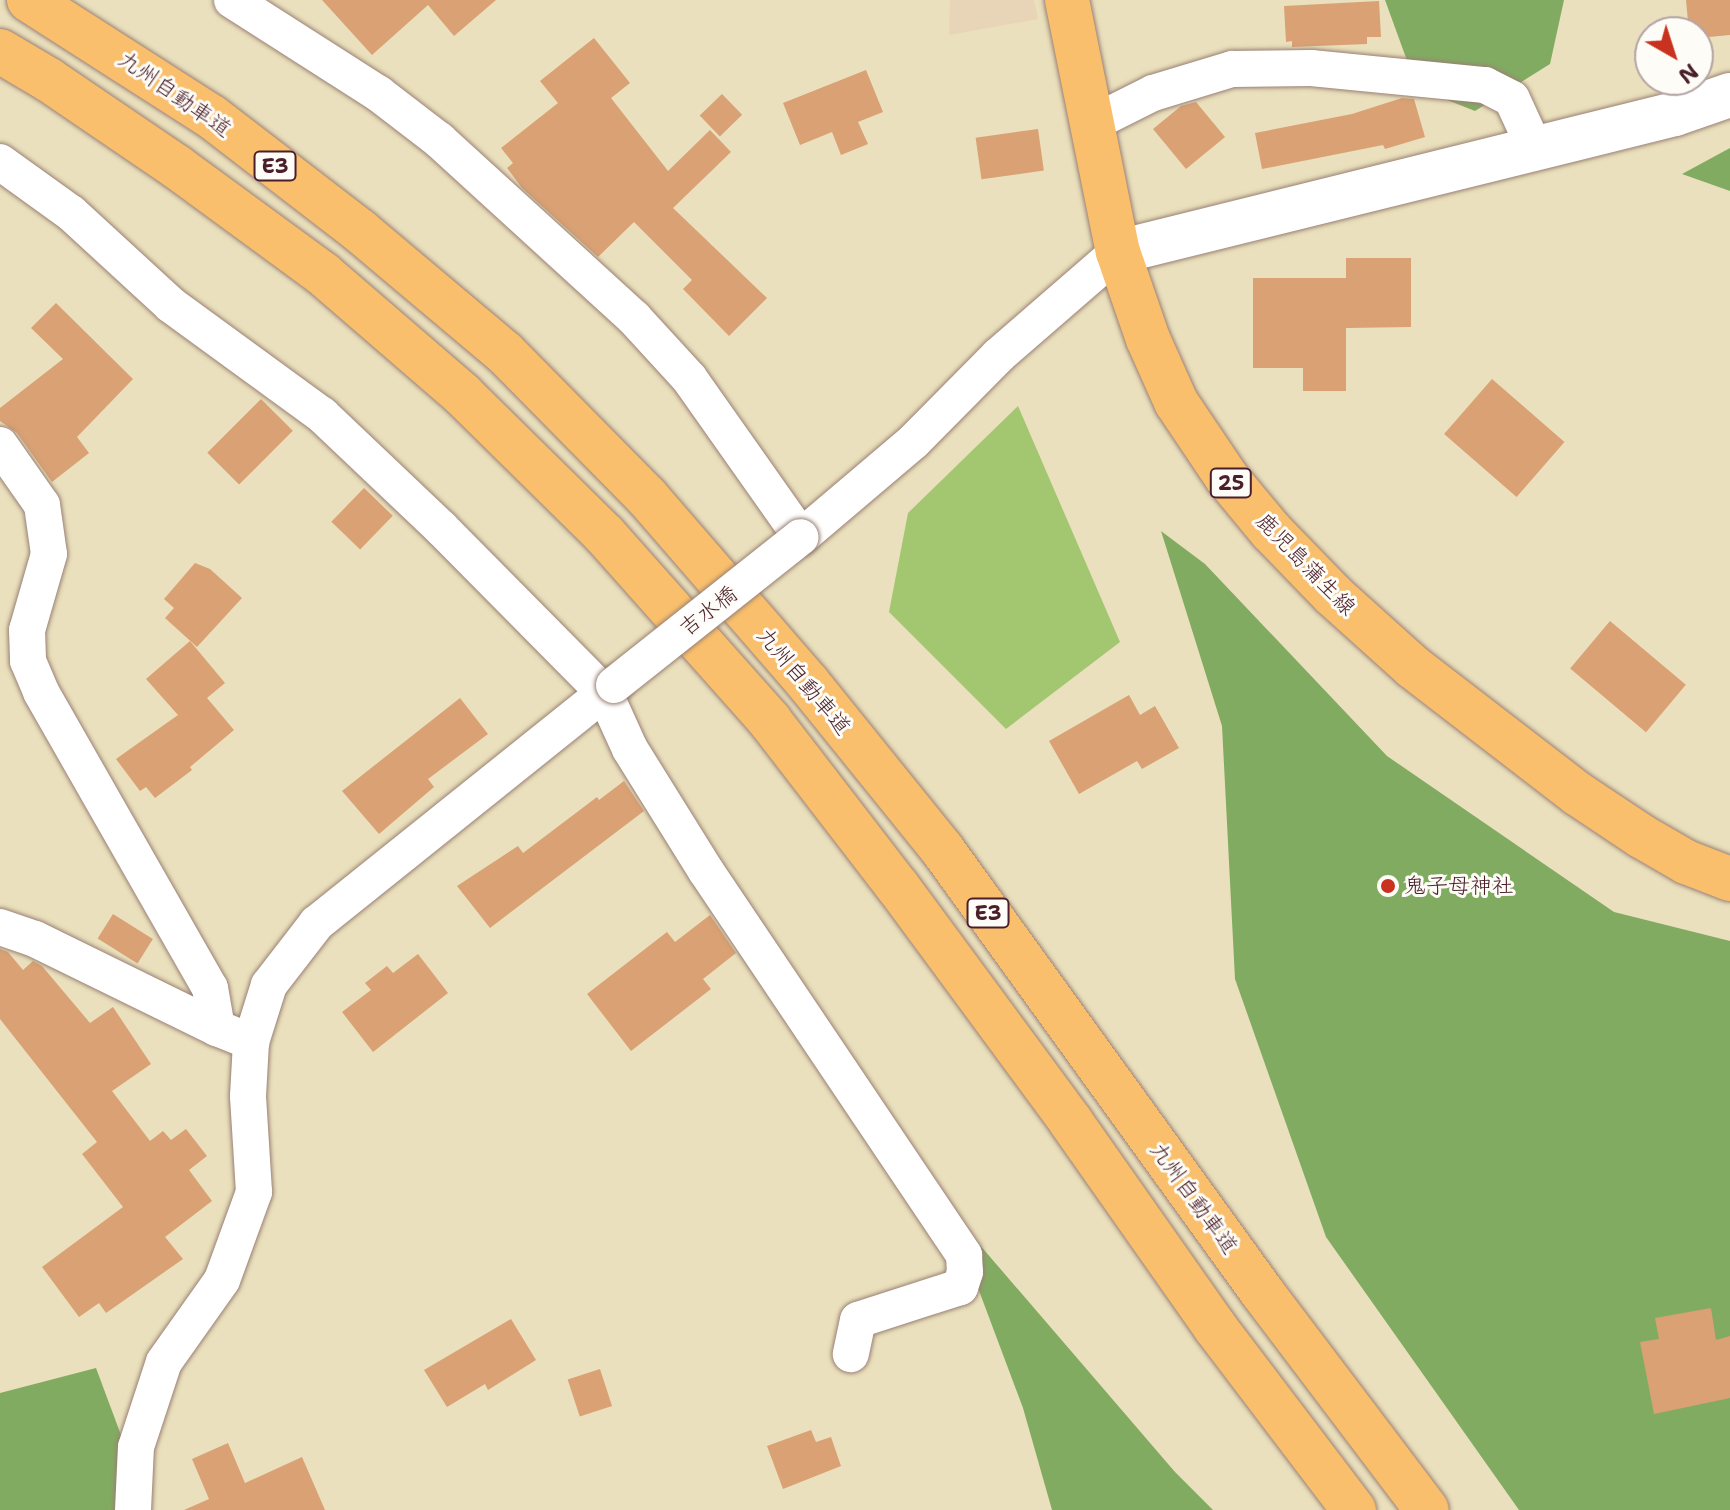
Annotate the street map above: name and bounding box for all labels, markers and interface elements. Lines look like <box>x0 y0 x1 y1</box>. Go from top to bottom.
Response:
north arrow <box>1634 16 1714 96</box>
street label: 九州自動車道 <box>113 45 237 143</box>
text: N <box>1672 57 1704 90</box>
road number: E3 <box>253 150 297 182</box>
road number: 25 <box>1209 467 1253 499</box>
street label: 鹿児島蒲生線 <box>1251 507 1361 621</box>
street label: 吉水橋 <box>674 580 742 642</box>
street label: 九州自動車道 <box>751 622 857 740</box>
place label: 鬼子母神社 <box>1404 873 1514 899</box>
marker: 鬼子母神社 <box>1379 877 1397 895</box>
road number: E3 <box>966 897 1010 929</box>
street label: 九州自動車道 <box>1145 1137 1243 1259</box>

